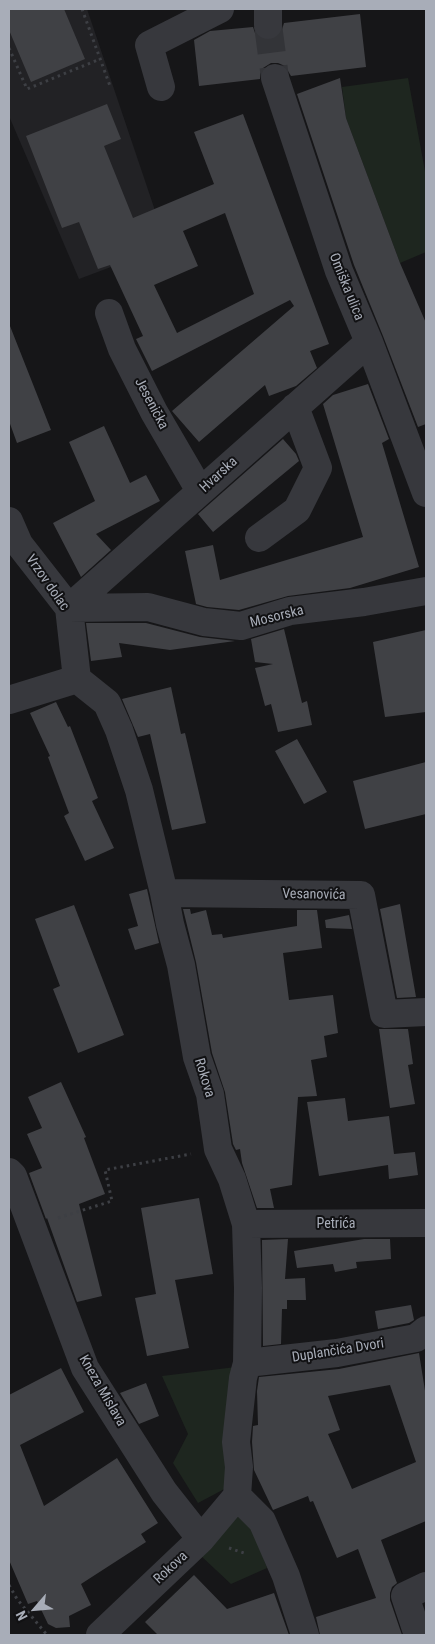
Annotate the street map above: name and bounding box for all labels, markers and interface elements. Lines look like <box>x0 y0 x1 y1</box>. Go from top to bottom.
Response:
street label: Omiška ulica <box>325 251 367 323</box>
street label: Jesenička <box>130 375 172 433</box>
street label: Hvarska <box>197 454 241 496</box>
street label: Vrzov dolac <box>22 552 72 614</box>
street label: Mosorska <box>248 602 306 632</box>
street label: Vesanovića <box>282 886 346 904</box>
street label: Rokova <box>190 1056 218 1100</box>
street label: Petrića <box>316 1216 356 1232</box>
street label: Duplančića Dvori <box>291 1335 385 1367</box>
street label: Kneza Mislava <box>75 1352 129 1430</box>
street label: Rokova <box>151 1548 191 1588</box>
north arrow <box>10 1584 60 1634</box>
text: N <box>13 1608 31 1623</box>

